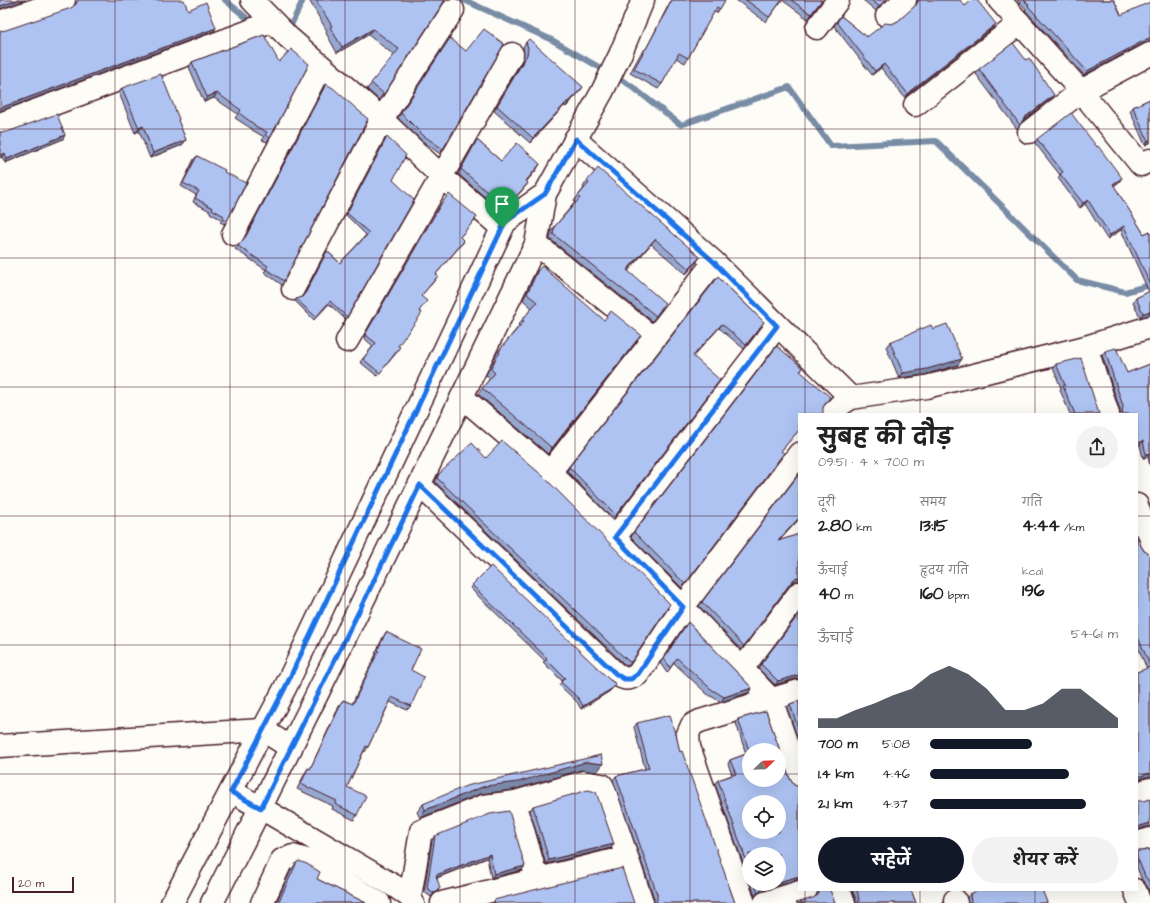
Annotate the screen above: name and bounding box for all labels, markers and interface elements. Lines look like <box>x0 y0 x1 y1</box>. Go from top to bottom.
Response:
pin <box>485 187 519 228</box>
icon: arrive <box>491 193 513 215</box>
text: सुबह की दौड़ <box>818 422 952 453</box>
button: share <box>1076 426 1118 468</box>
text: 09:51 · 4 × 700 m <box>818 453 924 471</box>
text: दूरी <box>818 495 835 510</box>
text: समय <box>920 495 946 510</box>
text: गति <box>1022 495 1042 510</box>
text: 2.80 <box>818 514 852 538</box>
text: 13:15 <box>920 514 948 538</box>
text: 4:44 <box>1022 514 1060 538</box>
text: km <box>852 520 872 535</box>
text: /km <box>1060 520 1084 535</box>
text: ऊँचाई <box>818 563 848 578</box>
text: हृदय गति <box>920 563 968 578</box>
text: kcal <box>1022 564 1043 579</box>
text: 196 <box>1022 579 1045 603</box>
text: 40 <box>818 582 840 606</box>
text: 160 <box>920 582 944 606</box>
text: m <box>840 588 853 603</box>
text: bpm <box>944 588 969 603</box>
text: 54–61 m <box>1071 625 1118 643</box>
text: ऊँचाई <box>818 629 853 647</box>
text: 700 m <box>818 735 858 753</box>
text: 5:08 <box>882 735 910 753</box>
north arrow <box>742 743 786 787</box>
map controls <box>742 743 786 891</box>
text: 1.4 km <box>818 765 854 783</box>
text: 4:46 <box>882 765 910 783</box>
button: locate <box>742 795 786 839</box>
text: 2.1 km <box>818 795 852 813</box>
text: 4:37 <box>882 795 908 813</box>
button: सहेजें <box>818 837 964 883</box>
button: शेयर करें <box>972 837 1118 883</box>
button: layers <box>742 847 786 891</box>
scale bar <box>12 875 74 894</box>
text: 20 m <box>18 876 44 891</box>

